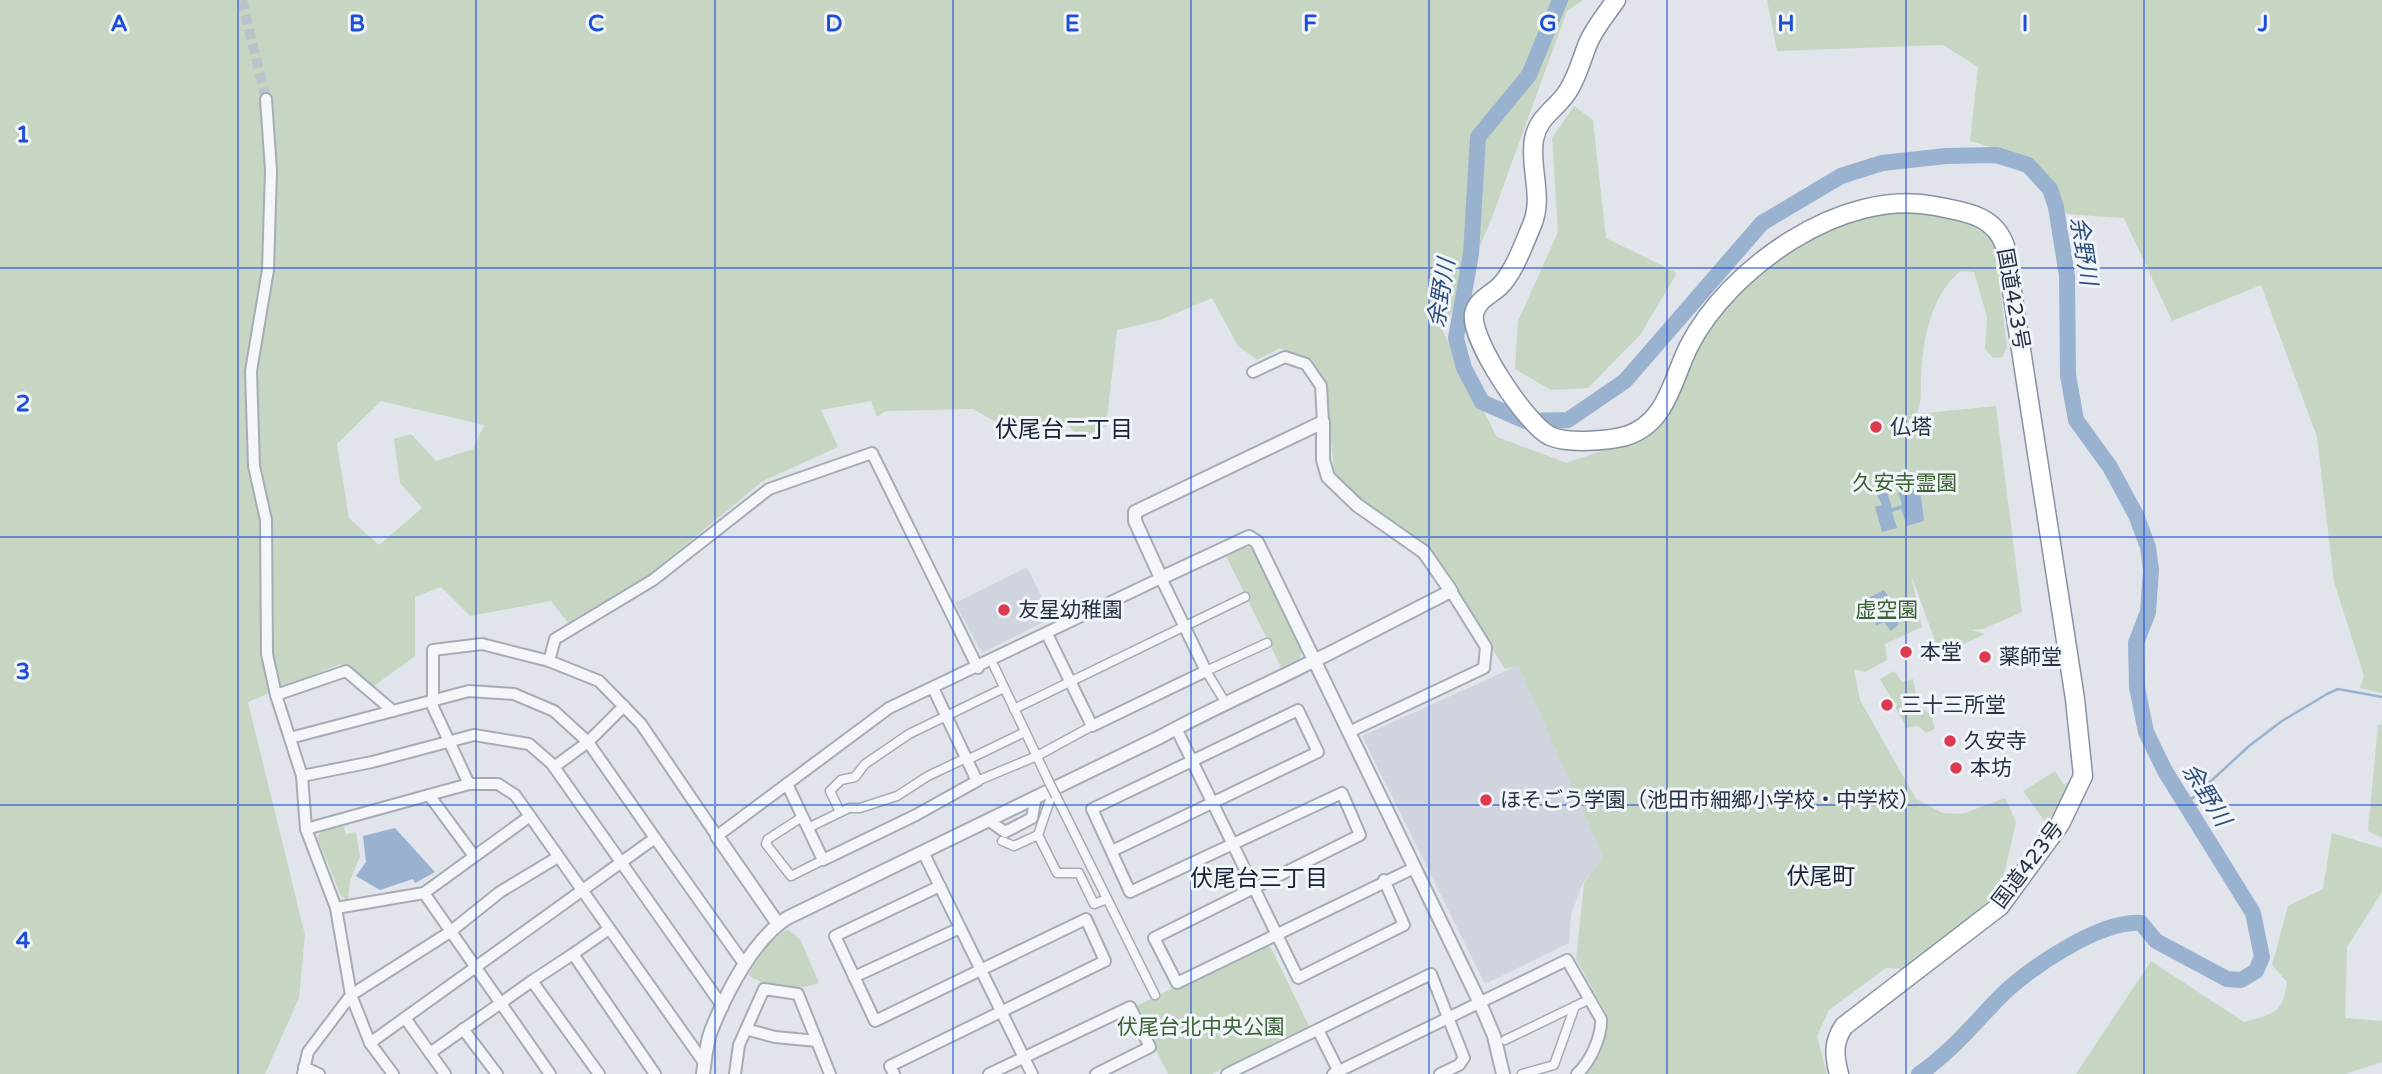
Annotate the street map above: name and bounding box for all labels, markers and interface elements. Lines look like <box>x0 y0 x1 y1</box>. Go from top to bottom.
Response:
text: A <box>110 10 128 38</box>
text: B <box>349 10 365 38</box>
text: C <box>588 10 604 38</box>
text: D <box>825 10 843 38</box>
text: E <box>1065 10 1079 38</box>
text: F <box>1303 10 1317 38</box>
text: G <box>1539 10 1557 38</box>
text: H <box>1777 10 1795 38</box>
text: I <box>2022 10 2028 38</box>
text: J <box>2257 10 2268 38</box>
text: 1 <box>16 121 30 149</box>
water label: 余野川 <box>2064 215 2103 290</box>
street label: 国道423号 <box>1992 246 2034 352</box>
water label: 余野川 <box>1423 254 1462 329</box>
text: 2 <box>16 390 30 418</box>
place label: 仏塔 <box>1890 415 1932 440</box>
district label: 伏尾台二丁目 <box>995 416 1133 444</box>
marker: 仏塔 <box>1868 419 1884 435</box>
park label: 久安寺霊園 <box>1853 471 1958 496</box>
place label: 友星幼稚園 <box>1018 598 1123 623</box>
park label: 虚空園 <box>1856 598 1919 623</box>
marker: 友星幼稚園 <box>996 602 1012 618</box>
place label: 本堂 <box>1920 640 1962 665</box>
marker: 本堂 <box>1898 644 1914 660</box>
place label: 薬師堂 <box>1999 645 2062 670</box>
marker: 薬師堂 <box>1977 649 1993 665</box>
text: 3 <box>16 658 30 686</box>
place label: 三十三所堂 <box>1901 693 2006 718</box>
marker: 三十三所堂 <box>1879 697 1895 713</box>
place label: 久安寺 <box>1964 729 2027 754</box>
marker: 久安寺 <box>1942 733 1958 749</box>
place label: 本坊 <box>1970 756 2012 781</box>
water label: 余野川 <box>2176 758 2238 834</box>
marker: 本坊 <box>1948 760 1964 776</box>
place label: ほそごう学園（池田市細郷小学校・中学校） <box>1500 788 1920 813</box>
marker: ほそごう学園（池田市細郷小学校・中学校） <box>1478 792 1494 808</box>
street label: 国道423号 <box>1987 817 2069 913</box>
district label: 伏尾町 <box>1787 863 1856 891</box>
district label: 伏尾台三丁目 <box>1190 865 1328 893</box>
text: 4 <box>16 927 31 955</box>
park label: 伏尾台北中央公園 <box>1117 1015 1285 1040</box>

